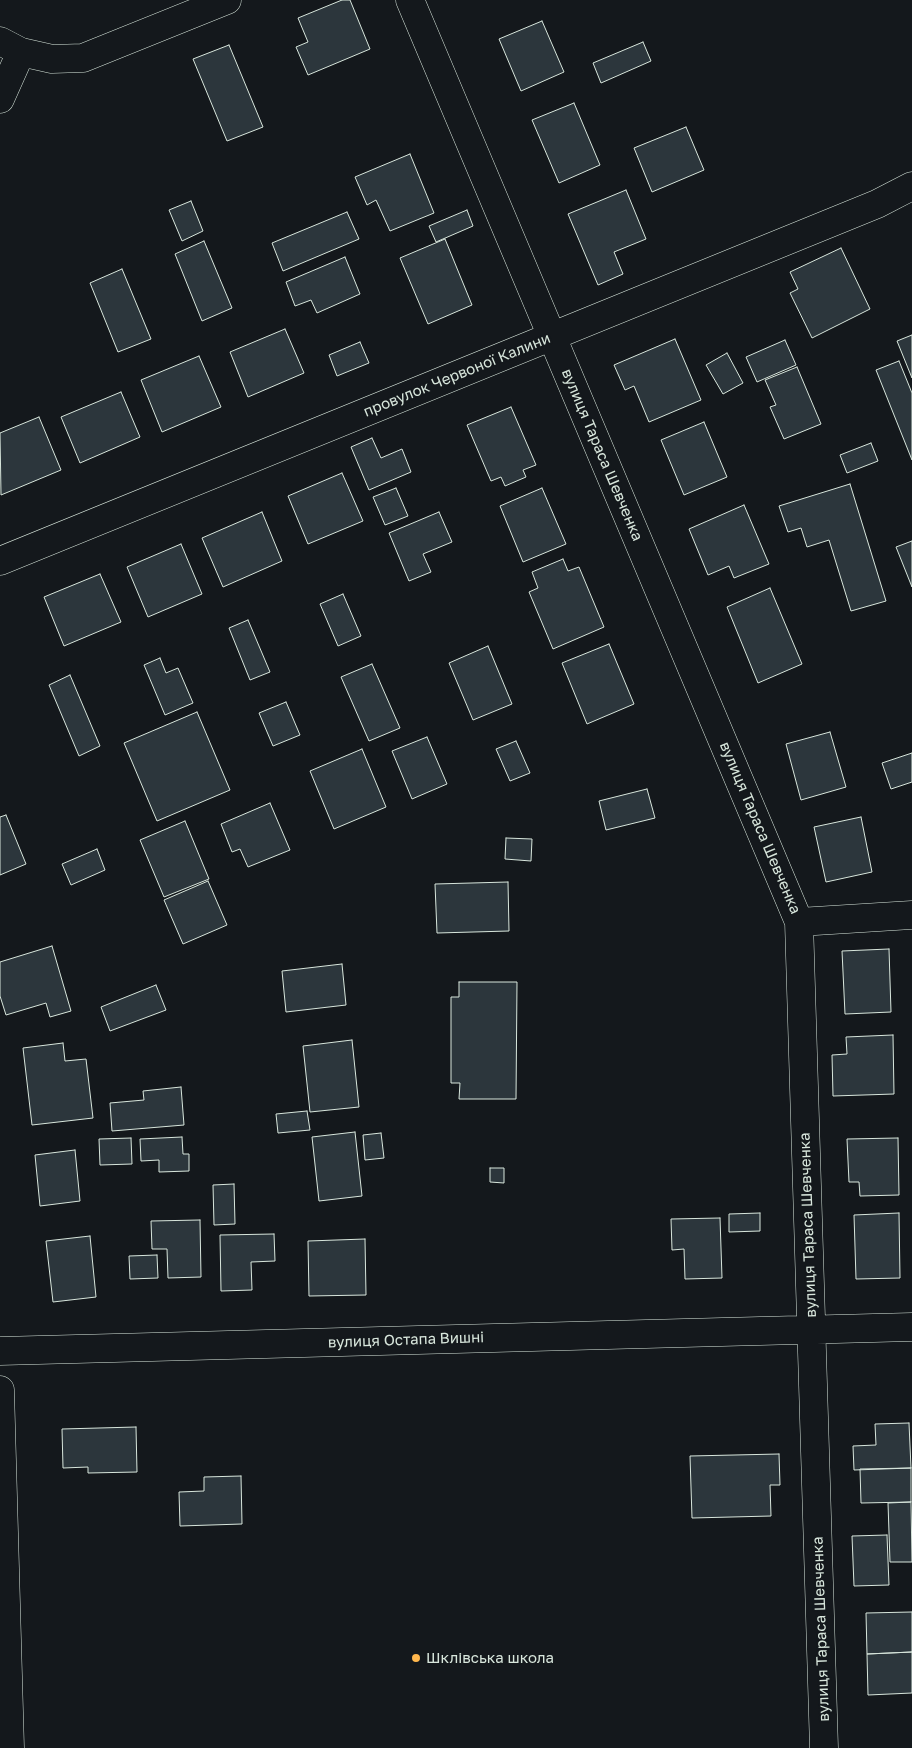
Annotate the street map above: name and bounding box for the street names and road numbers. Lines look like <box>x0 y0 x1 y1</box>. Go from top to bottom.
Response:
street label: провулок Червоної Калини <box>361 329 553 421</box>
street label: вулиця Тараса Шевченка <box>558 366 646 544</box>
street label: вулиця Тараса Шевченка <box>716 739 804 917</box>
street label: вулиця Тараса Шевченка <box>796 1132 820 1318</box>
street label: вулиця Остапа Вишні <box>327 1328 485 1352</box>
street label: вулиця Тараса Шевченка <box>809 1536 833 1722</box>

